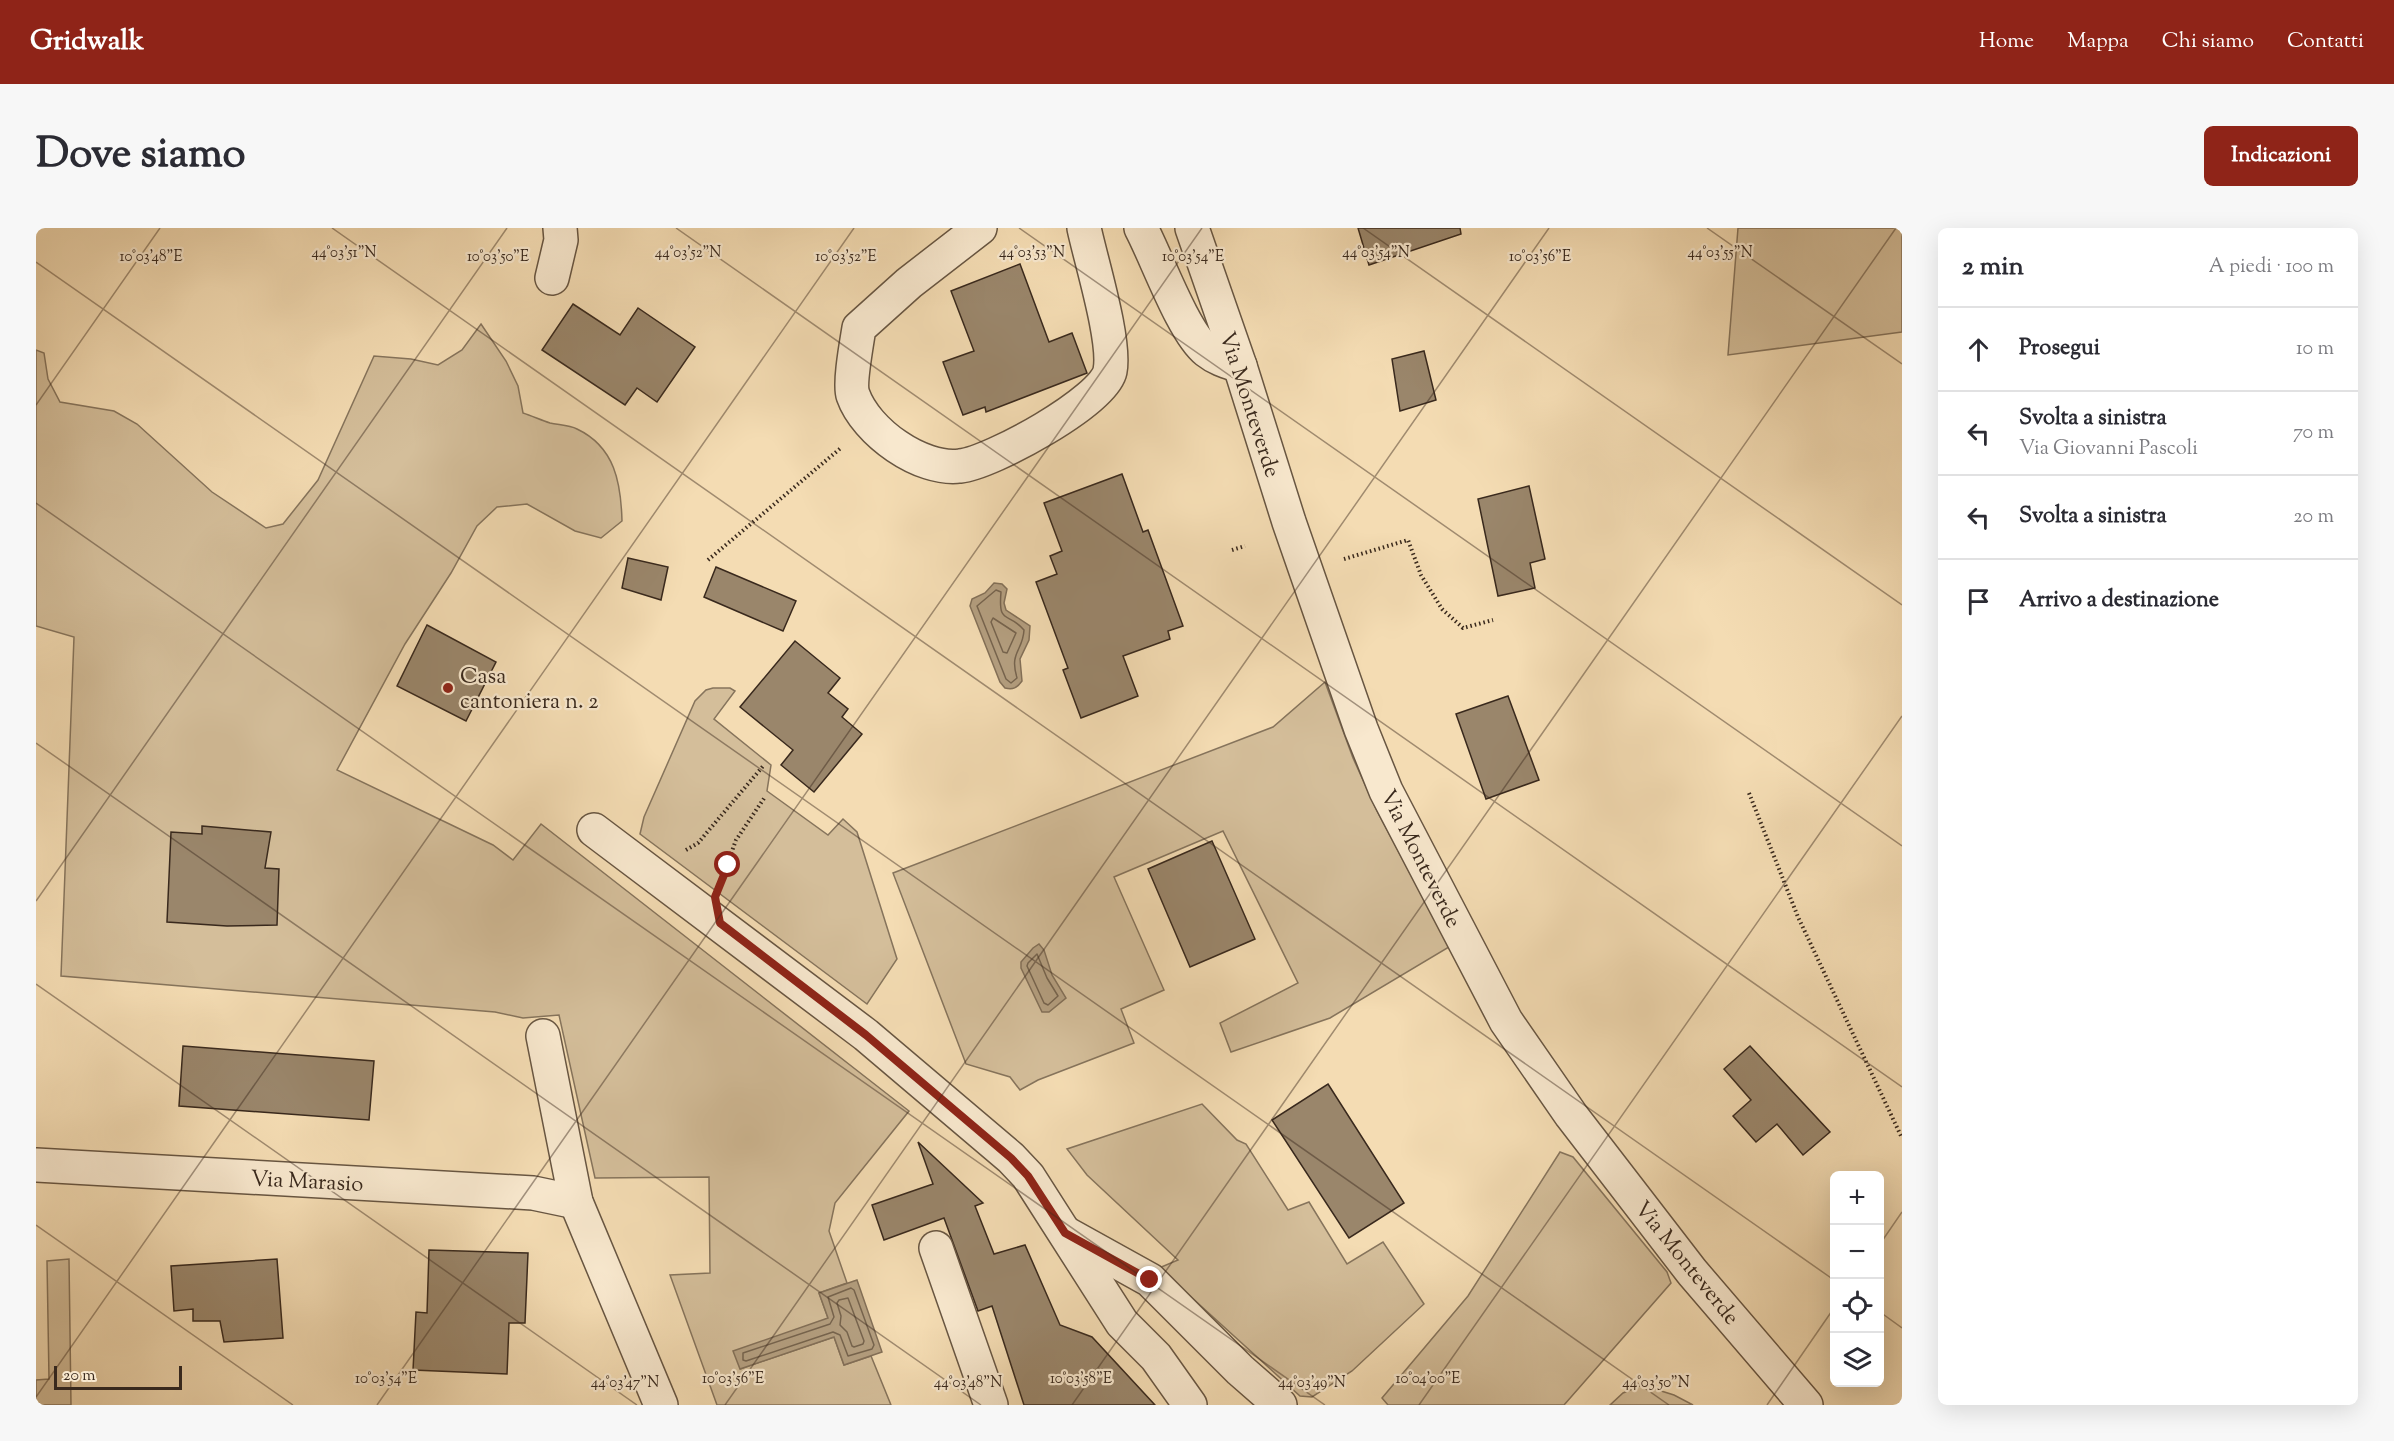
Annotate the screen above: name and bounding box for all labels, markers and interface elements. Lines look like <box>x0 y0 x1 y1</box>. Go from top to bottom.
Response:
text: Gridwalk <box>30 22 144 62</box>
text: Home <box>1979 27 2034 57</box>
text: Mappa <box>2067 27 2129 57</box>
text: Chi siamo <box>2162 27 2254 57</box>
text: Contatti <box>2287 27 2364 57</box>
text: Dove siamo <box>36 126 245 186</box>
button: Indicazioni <box>2204 126 2358 186</box>
text: 44°03'51"N <box>311 243 377 264</box>
text: 44°03'52"N <box>655 243 721 264</box>
text: 44°03'53"N <box>999 243 1065 264</box>
text: 44°03'54"N <box>1342 243 1410 264</box>
text: 44°03'55"N <box>1687 243 1753 264</box>
text: 10°03'48"E <box>119 247 183 268</box>
text: 10°03'50"E <box>467 247 529 268</box>
text: 10°03'52"E <box>815 247 877 268</box>
text: 10°03'54"E <box>1162 247 1224 268</box>
text: 10°03'56"E <box>1509 247 1571 268</box>
text: 2 min <box>1962 249 2024 286</box>
text: A piedi · 100 m <box>2208 253 2334 282</box>
street label: Via Monteverde <box>1210 328 1287 482</box>
icon: ahead <box>1962 333 1995 366</box>
text: Prosegui <box>2019 333 2100 365</box>
text: 10 m <box>2296 335 2334 364</box>
text: Svolta a sinistra <box>2019 403 2167 435</box>
icon: left <box>1962 417 1995 450</box>
text: 70 m <box>2293 419 2334 448</box>
text: Via Giovanni Pascoli <box>2019 435 2198 464</box>
icon: left <box>1962 501 1995 534</box>
text: Svolta a sinistra <box>2019 501 2167 533</box>
text: 20 m <box>2293 503 2334 532</box>
icon: arrive <box>1962 585 1995 618</box>
text: Arrivo a destinazione <box>2019 585 2219 617</box>
place label: Casa cantoniera n. 2 <box>460 662 598 719</box>
marker: Casa cantoniera n. 2 <box>441 681 455 695</box>
street label: Via Monteverde <box>1371 785 1468 934</box>
route start <box>714 851 740 877</box>
street label: Via Marasio <box>250 1164 364 1202</box>
map controls <box>1830 1171 1884 1387</box>
button: + <box>1830 1171 1884 1225</box>
street label: Via Monteverde <box>1626 1195 1746 1333</box>
button: − <box>1830 1225 1884 1279</box>
route end <box>1136 1266 1162 1292</box>
button: locate <box>1830 1279 1884 1333</box>
button: layers <box>1830 1333 1884 1387</box>
scale bar <box>54 1363 182 1390</box>
text: 20 m <box>63 1365 96 1388</box>
text: 10°03'54"E <box>355 1369 417 1390</box>
text: 10°03'56"E <box>702 1369 764 1390</box>
text: 10°03'58"E <box>1050 1369 1112 1390</box>
text: 10°04'00"E <box>1396 1369 1460 1390</box>
text: 44°03'47"N <box>591 1373 659 1394</box>
text: 44°03'48"N <box>934 1373 1002 1394</box>
text: 44°03'49"N <box>1278 1373 1346 1394</box>
text: 44°03'50"N <box>1622 1373 1690 1394</box>

